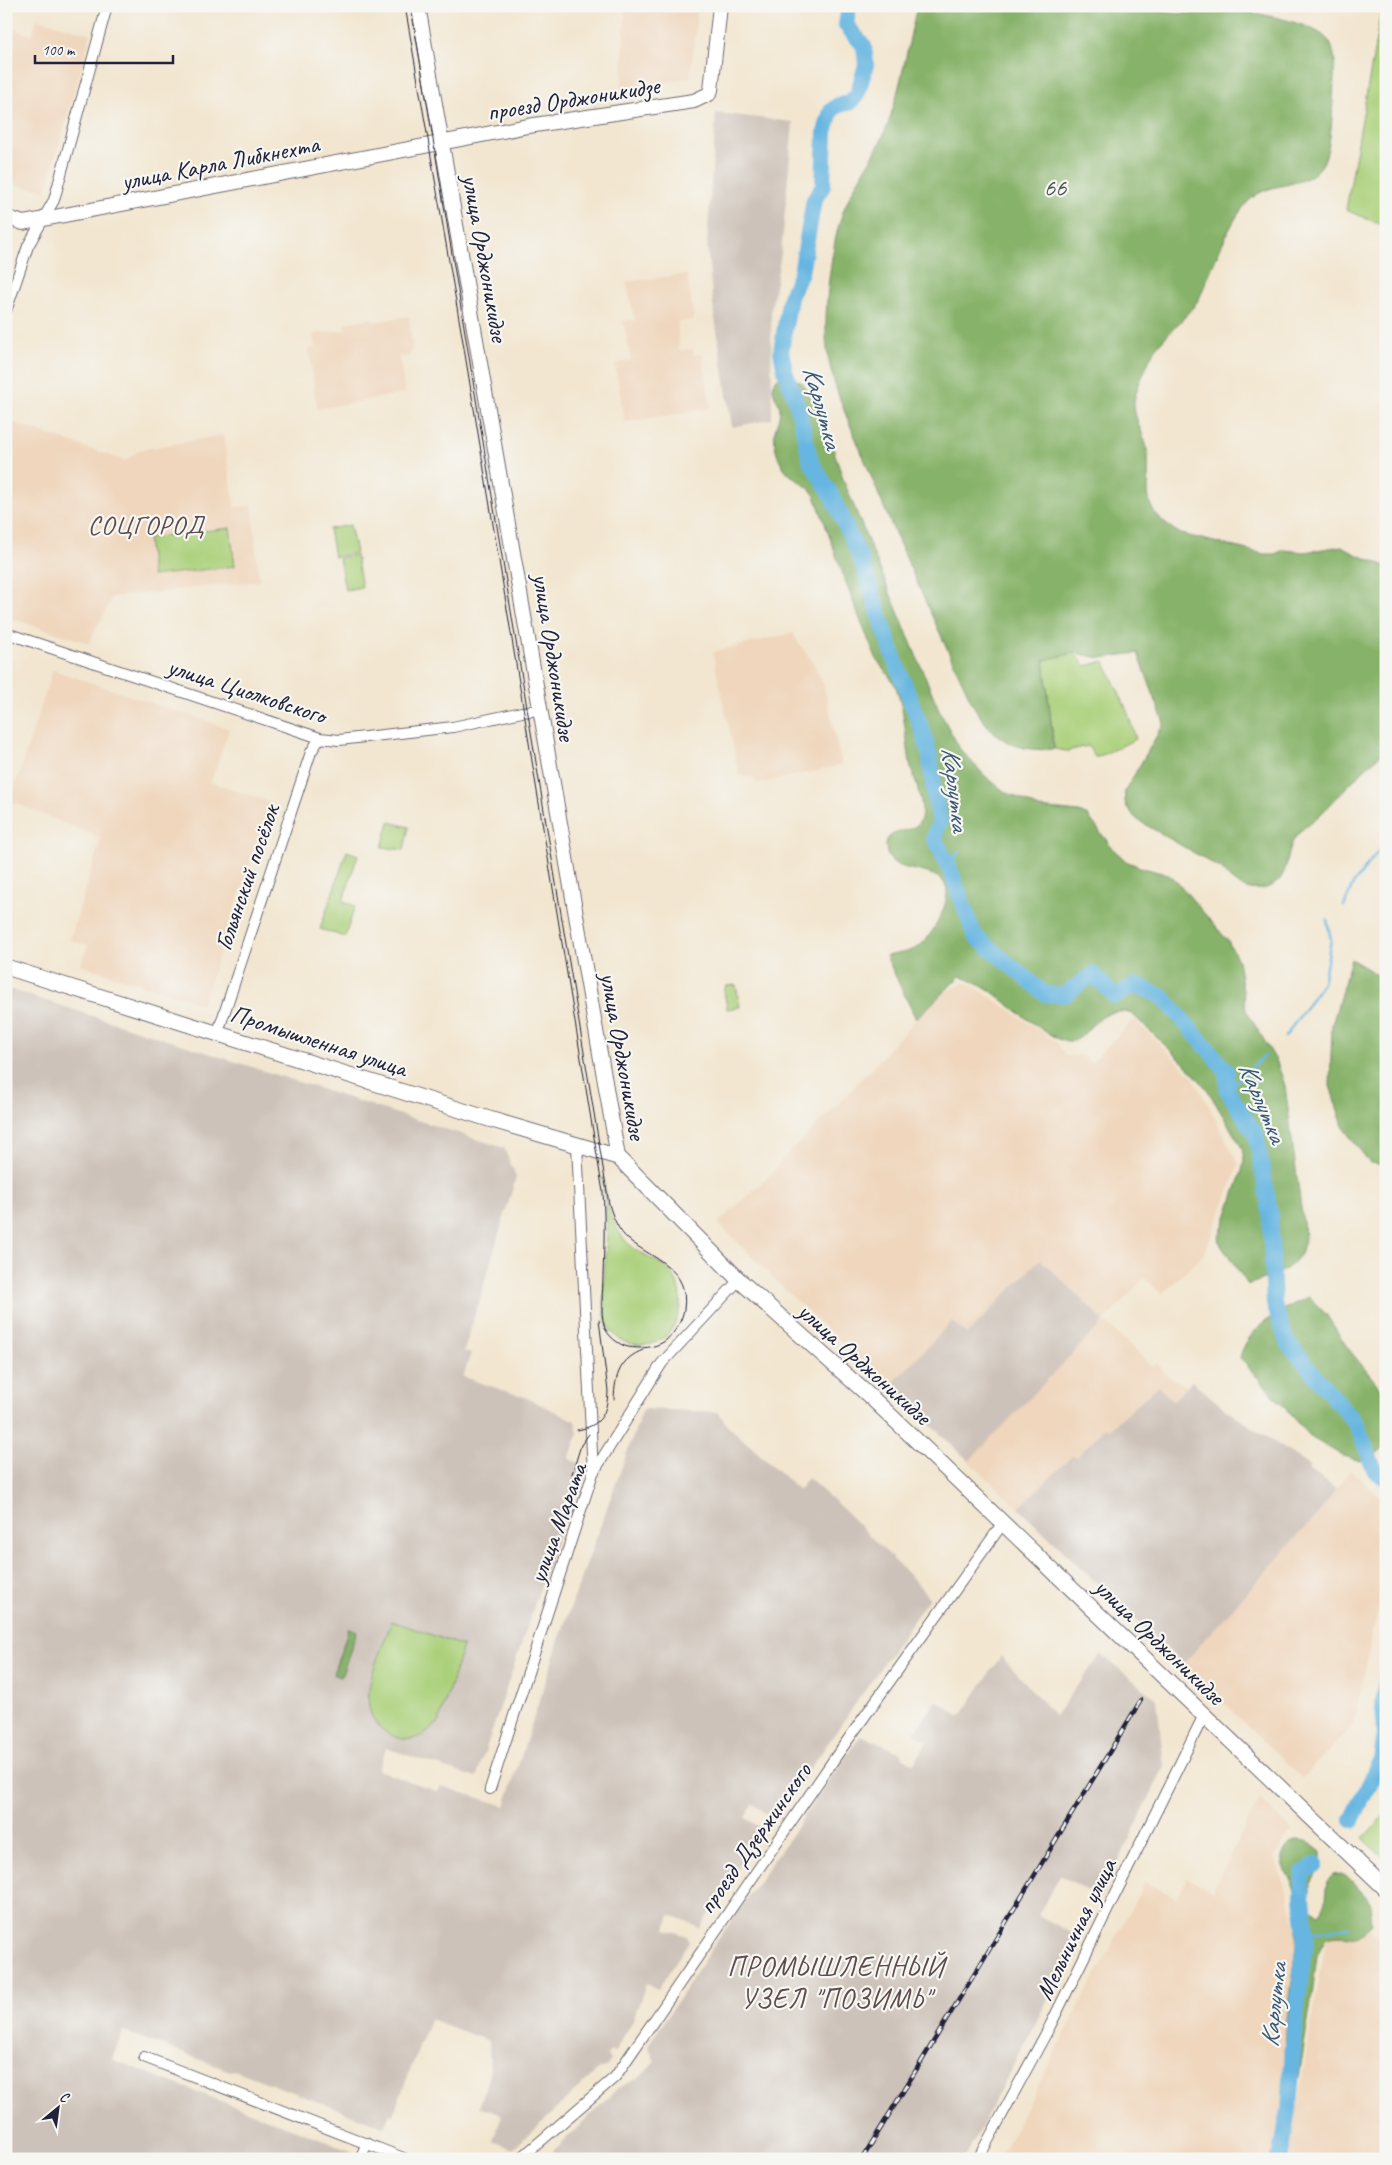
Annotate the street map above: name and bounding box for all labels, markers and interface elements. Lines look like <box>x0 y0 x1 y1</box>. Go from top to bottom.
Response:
scale bar <box>35 32 172 64</box>
text: 100 m <box>42 41 76 60</box>
street label: проезд Орджоникидзе <box>485 69 663 128</box>
street label: улица Карла Либкнехта <box>117 128 324 198</box>
street label: улица Орджоникидзе <box>454 170 516 346</box>
park label: 66 <box>1044 172 1067 204</box>
water label: Карлутка <box>795 362 851 455</box>
district label: СОЦГОРОД <box>88 509 205 542</box>
street label: улица Орджоникидзе <box>525 569 583 745</box>
street label: улица Циолковского <box>162 650 333 733</box>
water label: Карлутка <box>934 745 977 836</box>
street label: Гольянский посёлок <box>207 798 287 954</box>
street label: улица Орджоникидзе <box>592 968 654 1144</box>
street label: Промышленная улица <box>226 997 414 1085</box>
water label: Карлутка <box>1231 1057 1295 1150</box>
street label: улица Орджоникидзе <box>789 1294 939 1433</box>
street label: улица Марата <box>521 1456 595 1590</box>
street label: улица Орджоникидзе <box>1086 1570 1233 1713</box>
street label: проезд Дзержинского <box>691 1756 819 1920</box>
street label: Мельничная улица <box>1028 1852 1125 2005</box>
district label: ПРОМЫШЛЕННЫЙ УЗЕЛ "ПОЗИМЬ" <box>727 1949 948 2016</box>
water label: Карлутка <box>1253 1958 1295 2049</box>
north arrow <box>32 2082 82 2132</box>
text: С <box>57 2088 73 2107</box>

